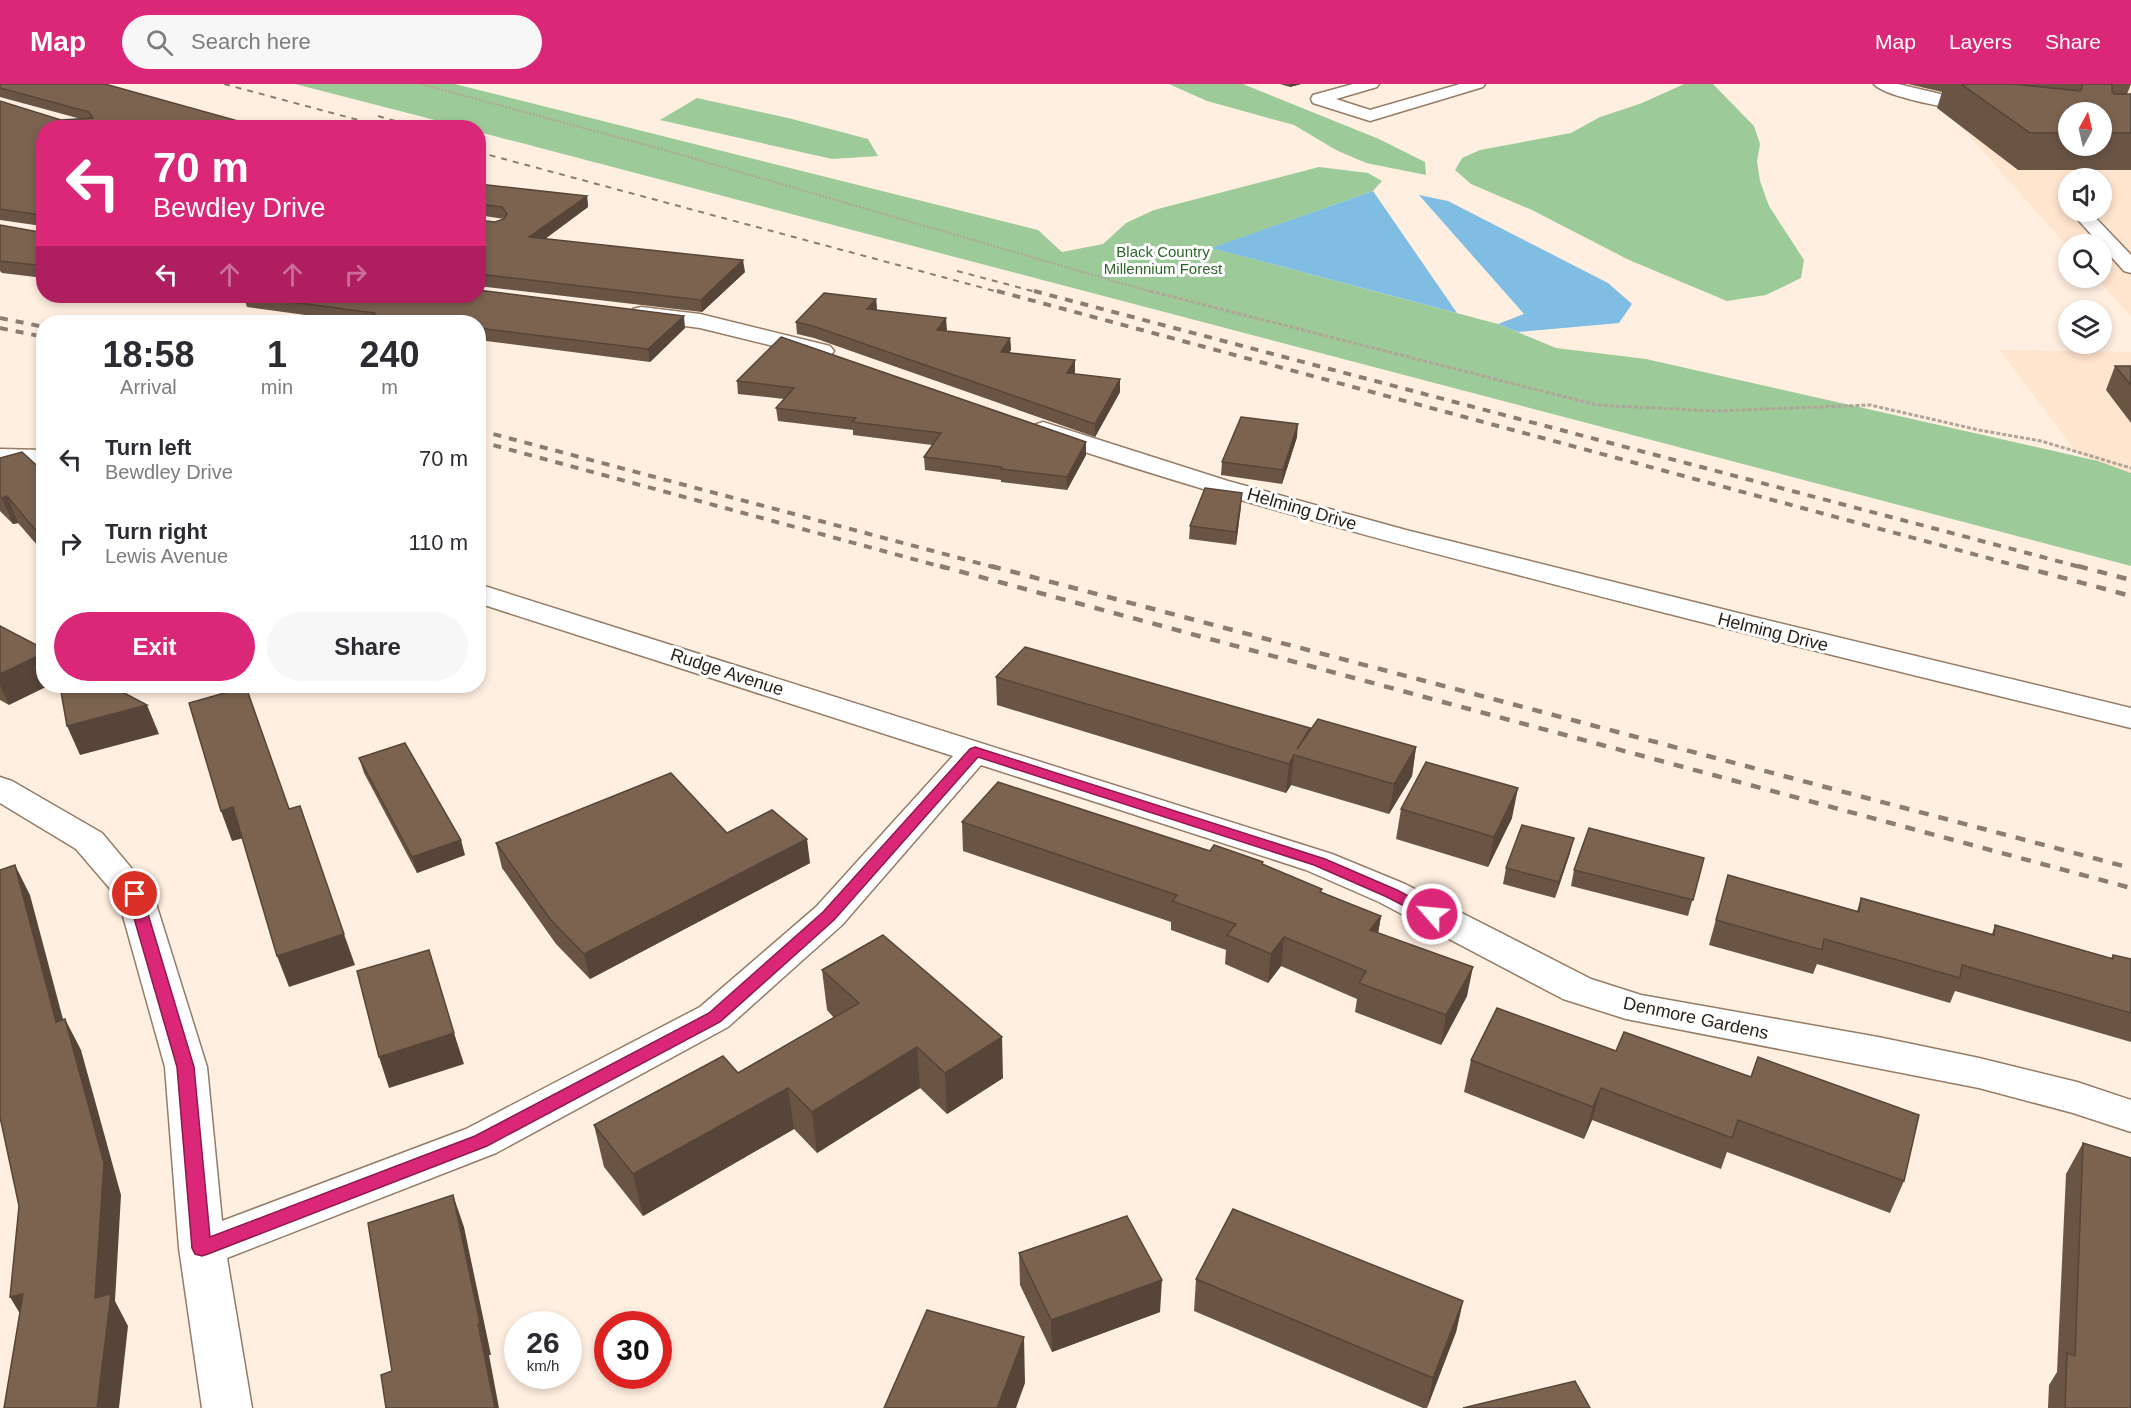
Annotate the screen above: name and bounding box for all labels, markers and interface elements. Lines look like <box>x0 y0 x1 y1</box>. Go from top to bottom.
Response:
search box <box>122 15 542 69</box>
text: Map <box>30 26 86 57</box>
icon: search <box>143 26 176 59</box>
text: Search here <box>191 29 311 54</box>
text: Map <box>1875 30 1916 53</box>
text: Layers <box>1949 30 2012 53</box>
text: Share <box>2045 30 2101 53</box>
north arrow <box>2058 102 2112 156</box>
map controls <box>2058 102 2112 354</box>
icon: left <box>54 144 132 222</box>
text: 70 m <box>153 144 249 191</box>
button: sound <box>2058 168 2112 222</box>
text: Bewdley Drive <box>153 193 326 223</box>
button: search <box>2058 234 2112 288</box>
park label: Black Country Millennium Forest <box>1104 243 1223 277</box>
icon: left <box>150 258 183 291</box>
icon: ahead <box>213 258 246 291</box>
icon: ahead <box>276 258 309 291</box>
icon: right <box>339 258 372 291</box>
button: layers <box>2058 300 2112 354</box>
text: 18:58 <box>102 334 194 375</box>
text: 1 <box>267 334 287 375</box>
text: 240 <box>359 334 420 375</box>
text: Arrival <box>120 376 177 398</box>
text: min <box>261 376 293 398</box>
text: m <box>381 376 398 398</box>
text: Turn left <box>105 435 191 460</box>
icon: left <box>54 443 87 476</box>
text: 70 m <box>419 446 468 471</box>
text: Bewdley Drive <box>105 461 233 483</box>
street label: Helming Drive <box>1245 484 1359 534</box>
text: Turn right <box>105 519 207 544</box>
icon: right <box>54 527 87 560</box>
text: 110 m <box>408 530 468 555</box>
text: Lewis Avenue <box>105 545 228 567</box>
street label: Helming Drive <box>1716 609 1830 655</box>
button: Exit <box>54 612 255 681</box>
button: Share <box>267 612 468 681</box>
street label: Rudge Avenue <box>668 644 786 700</box>
pin <box>109 868 160 919</box>
icon: arrive <box>118 877 151 910</box>
position arrow <box>1400 882 1464 946</box>
street label: Denmore Gardens <box>1621 993 1771 1043</box>
speed limit sign: 30 <box>594 1311 672 1389</box>
text: 26 <box>526 1326 560 1359</box>
text: km/h <box>527 1357 559 1374</box>

